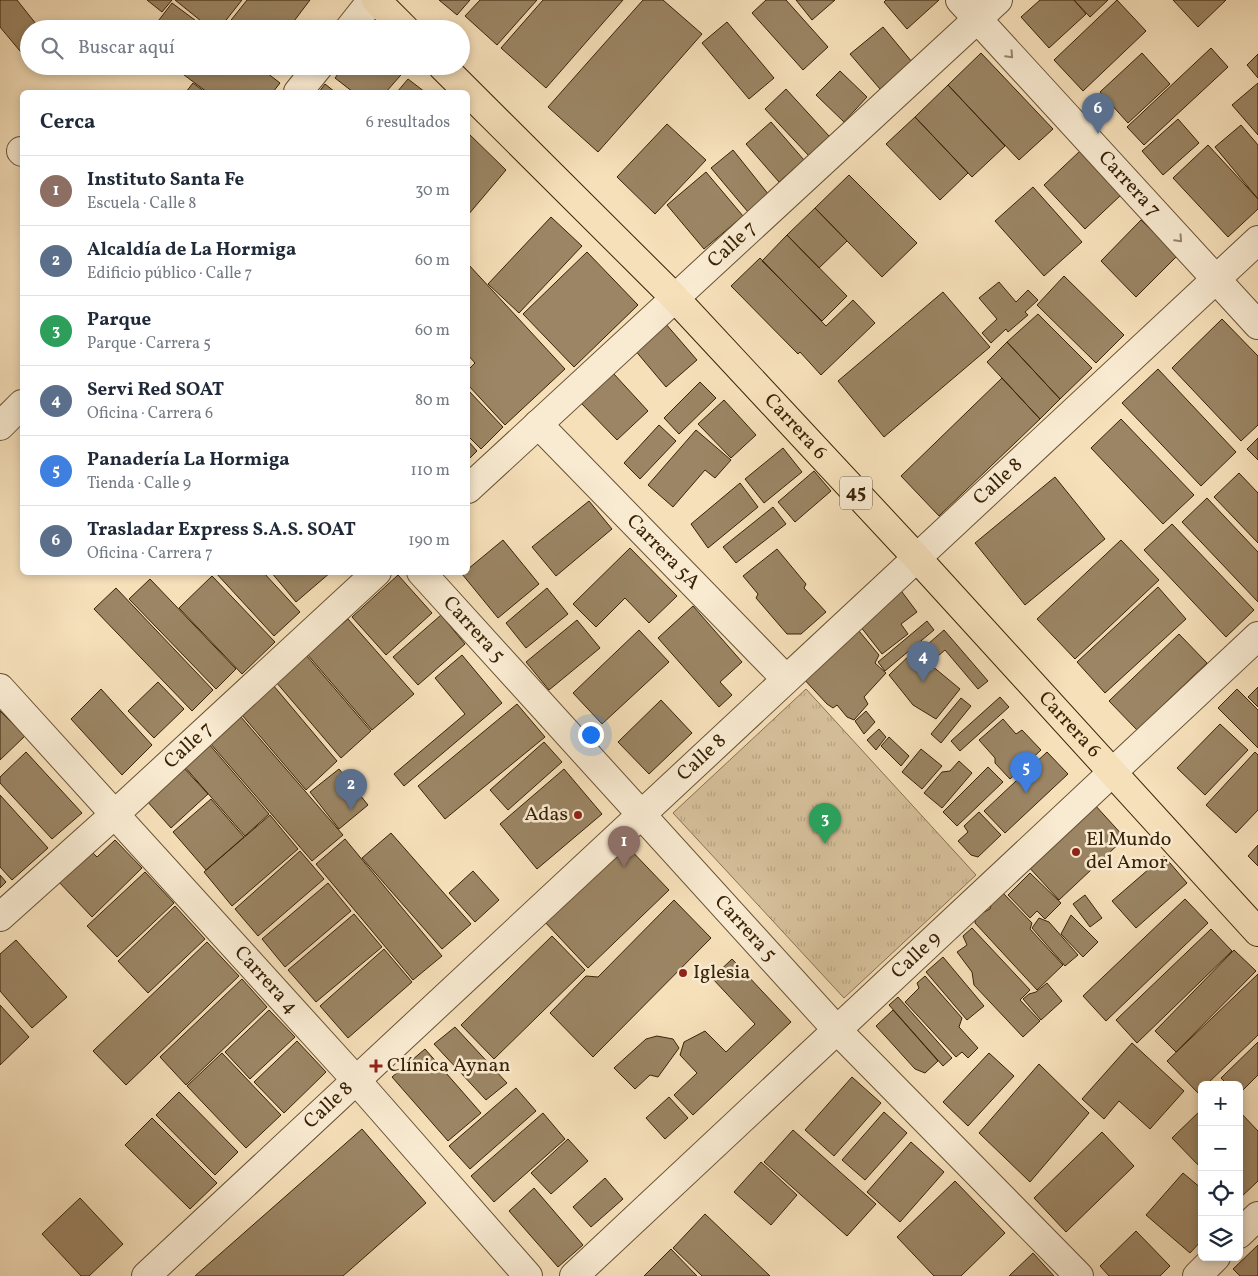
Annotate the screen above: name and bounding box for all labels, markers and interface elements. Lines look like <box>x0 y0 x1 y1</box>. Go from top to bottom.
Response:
search box <box>20 20 470 75</box>
icon: search <box>38 34 66 62</box>
text: Buscar aquí <box>78 35 175 61</box>
one-way arrow <box>1004 50 1013 59</box>
pin: 6 <box>1082 93 1114 134</box>
text: Cerca <box>40 108 95 137</box>
text: 6 resultados <box>366 112 450 134</box>
street label: Carrera 7 <box>1091 145 1167 224</box>
text: Instituto Santa Fe <box>87 167 244 193</box>
text: 1 <box>53 180 59 202</box>
text: 30 m <box>415 180 450 202</box>
text: Escuela · Calle 8 <box>87 193 196 215</box>
street label: Calle 7 <box>702 215 763 275</box>
one-way arrow <box>1173 234 1182 243</box>
text: Alcaldía de La Hormiga <box>87 237 296 263</box>
text: 2 <box>52 250 60 272</box>
text: 60 m <box>415 250 450 272</box>
text: Edificio público · Calle 7 <box>87 263 252 285</box>
text: Parque <box>87 307 151 333</box>
text: 3 <box>52 320 60 342</box>
text: 60 m <box>415 320 450 342</box>
text: Parque · Carrera 5 <box>87 333 211 355</box>
text: Servi Red SOAT <box>87 377 224 403</box>
street label: Carrera 6 <box>757 388 833 466</box>
text: 4 <box>51 390 61 412</box>
text: 80 m <box>415 390 450 412</box>
text: Oficina · Carrera 6 <box>87 403 213 425</box>
text: Panadería La Hormiga <box>87 447 290 473</box>
street label: Calle 8 <box>967 452 1029 512</box>
text: 5 <box>52 460 60 482</box>
text: 110 m <box>411 460 450 482</box>
text: Tienda · Calle 9 <box>87 473 191 495</box>
road number: 45 <box>840 476 872 509</box>
street label: Carrera 5A <box>620 508 706 596</box>
text: Trasladar Express S.A.S. SOAT <box>87 517 356 543</box>
text: 6 <box>52 530 60 552</box>
text: 190 m <box>408 530 450 552</box>
text: Oficina · Carrera 7 <box>87 543 213 565</box>
street label: Carrera 5 <box>436 590 511 669</box>
pin: 4 <box>907 641 939 682</box>
street label: Carrera 6 <box>1031 685 1107 765</box>
street label: Calle 7 <box>158 716 220 776</box>
your location <box>578 722 604 748</box>
street label: Calle 8 <box>671 728 733 788</box>
pin: 5 <box>1010 752 1042 793</box>
pin: 2 <box>335 769 367 810</box>
place label: Adas <box>525 801 568 829</box>
pin: 3 <box>809 803 841 844</box>
marker: Adas <box>572 809 584 821</box>
pin: 1 <box>608 826 640 867</box>
place label: El Mundo del Amor <box>1086 826 1171 877</box>
marker: El Mundo del Amor <box>1070 846 1082 858</box>
street label: Carrera 5 <box>707 889 783 968</box>
street label: Calle 9 <box>885 925 948 986</box>
street label: Carrera 4 <box>227 940 304 1021</box>
place label: Iglesia <box>693 959 750 987</box>
marker: Iglesia <box>677 967 689 979</box>
place label: Clínica Aynan <box>387 1052 511 1080</box>
marker: Clínica Aynan <box>369 1059 383 1073</box>
street label: Calle 8 <box>298 1075 360 1136</box>
map controls <box>1198 1081 1243 1261</box>
button: + <box>1198 1081 1243 1126</box>
button: − <box>1198 1126 1243 1171</box>
button: locate <box>1198 1171 1243 1216</box>
button: layers <box>1198 1216 1243 1261</box>

